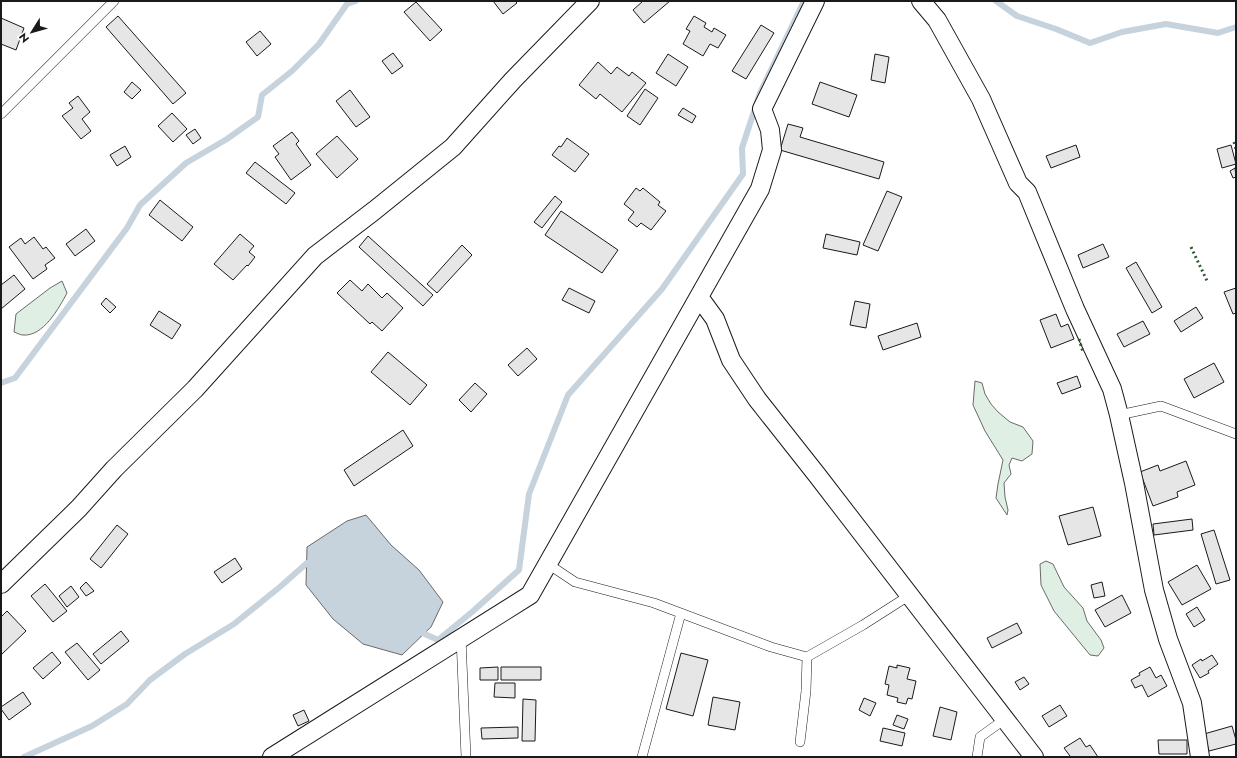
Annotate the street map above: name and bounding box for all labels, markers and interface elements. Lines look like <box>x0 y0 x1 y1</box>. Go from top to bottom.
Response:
north arrow <box>12 12 52 52</box>
text: N <box>15 30 33 46</box>

